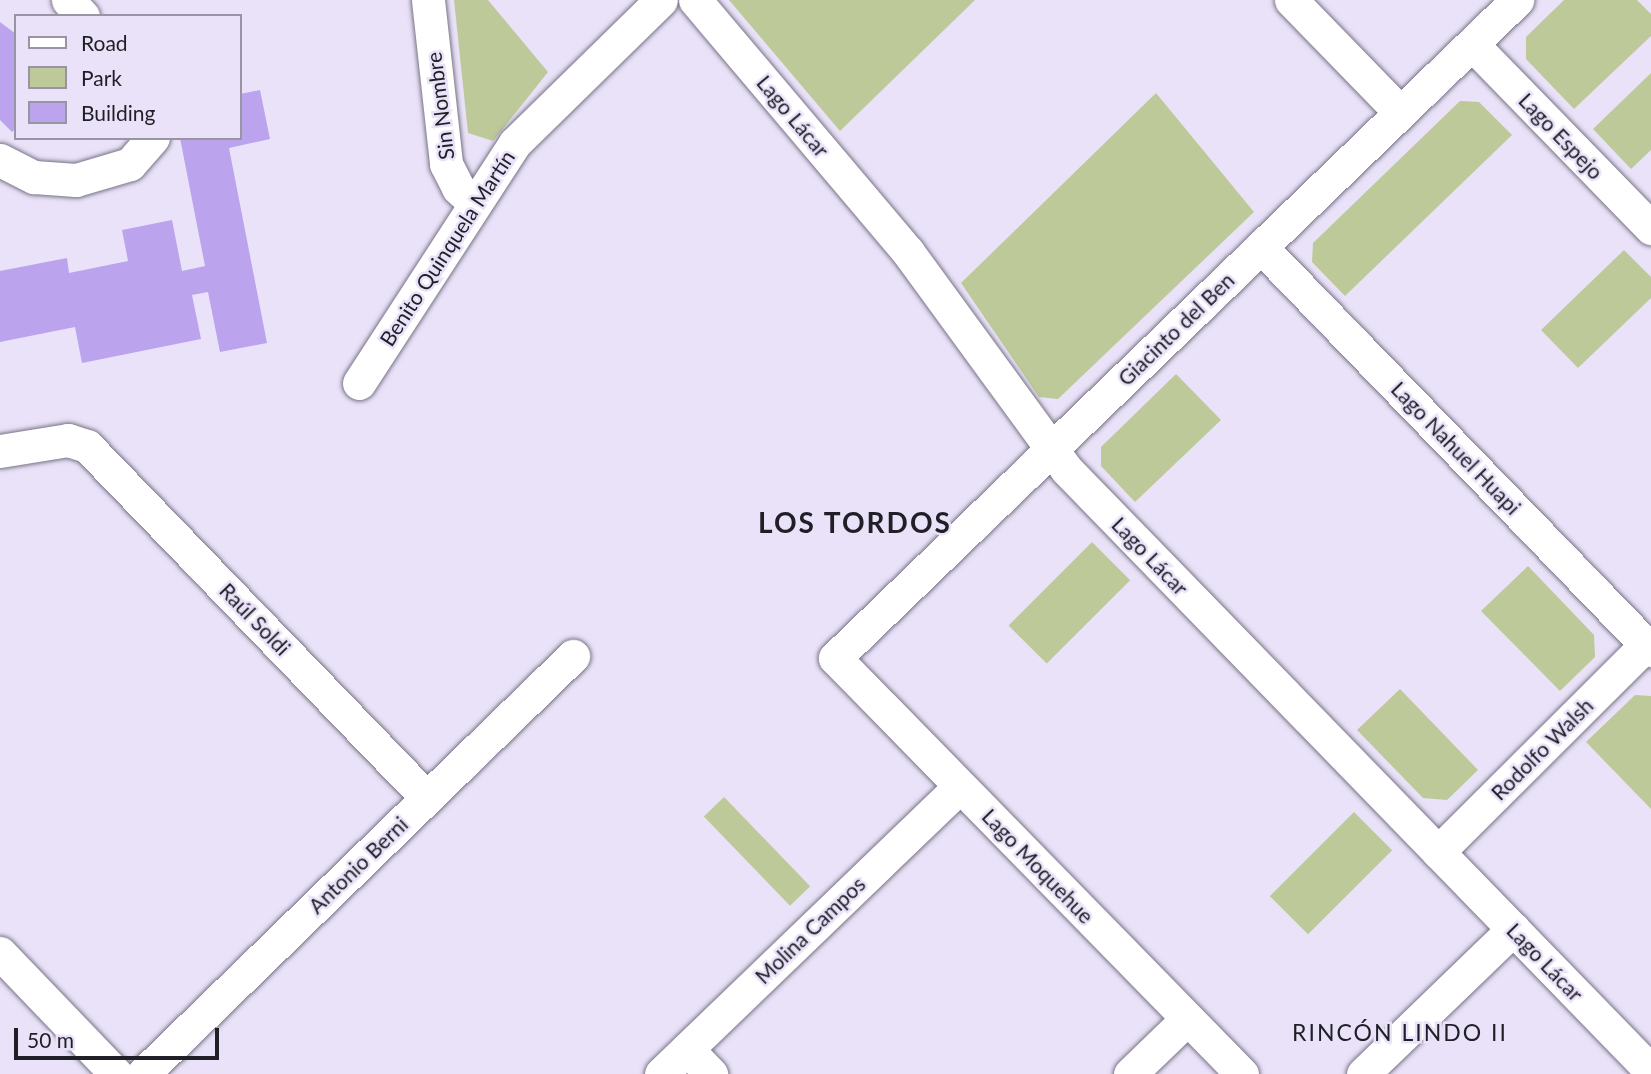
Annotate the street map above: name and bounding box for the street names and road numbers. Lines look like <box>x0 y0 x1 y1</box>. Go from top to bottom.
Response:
street label: Sin Nombre <box>421 51 459 161</box>
street label: Lago Lácar <box>752 70 834 162</box>
street label: Lago Espejo <box>1514 88 1608 184</box>
street label: Benito Quinquela Martín <box>374 145 520 351</box>
street label: Giacinto del Ben <box>1113 267 1239 391</box>
street label: Lago Nahuel Huapi <box>1386 376 1526 520</box>
street label: Lago Lácar <box>1107 512 1193 600</box>
street label: Raúl Soldi <box>215 578 295 660</box>
street label: Rodolfo Walsh <box>1486 693 1598 805</box>
street label: Lago Moquehue <box>977 804 1099 928</box>
street label: Antonio Berni <box>303 811 413 919</box>
street label: Molina Campos <box>750 871 870 989</box>
street label: Lago Lácar <box>1502 918 1588 1006</box>

